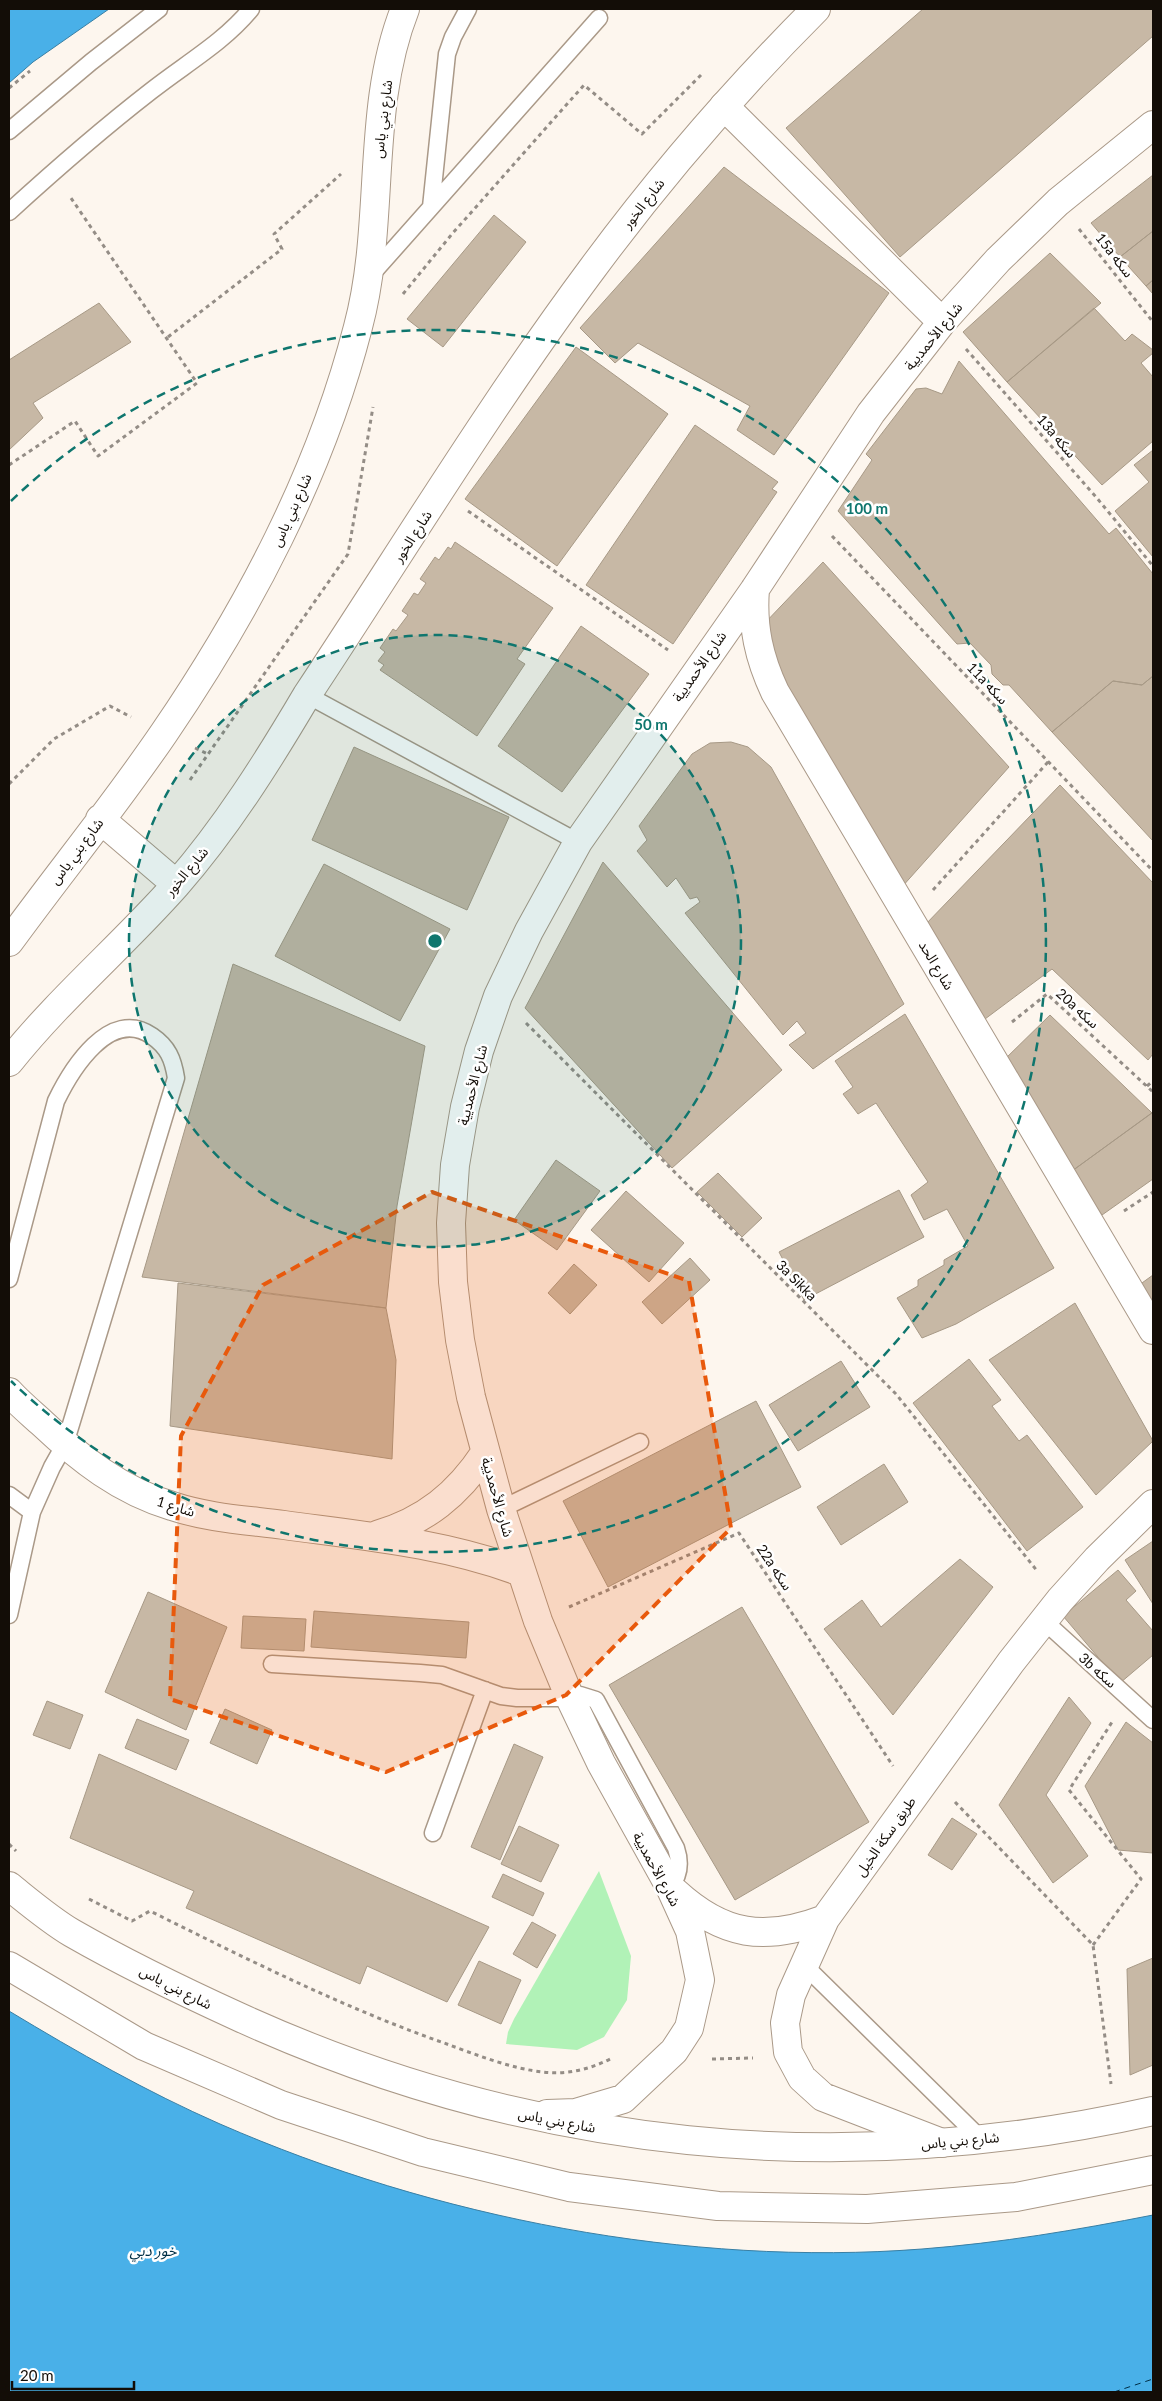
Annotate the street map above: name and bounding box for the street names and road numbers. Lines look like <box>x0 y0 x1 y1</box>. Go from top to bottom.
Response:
street label: شارع بني ياس <box>369 79 398 159</box>
street label: شارع الخور <box>618 175 670 234</box>
street label: 15a سكه <box>1092 229 1138 281</box>
street label: شارع الأحمديية <box>900 299 968 375</box>
street label: 13a سكه <box>1034 411 1080 461</box>
street label: شارع بني ياس <box>267 471 318 551</box>
street label: شارع الخور <box>388 507 438 568</box>
street label: شارع الأحمديية <box>668 627 732 706</box>
street label: 11a سكه <box>964 658 1012 708</box>
street label: شارع بني ياس <box>46 815 109 889</box>
street label: شارع الخور <box>160 843 214 902</box>
street label: شارع الحد <box>913 937 958 994</box>
street label: 20a سكه <box>1053 984 1103 1032</box>
street label: شارع الأحمديية <box>454 1043 493 1128</box>
street label: 3a Sikka <box>773 1256 821 1304</box>
street label: شارع الأحمديية <box>476 1455 518 1540</box>
street label: شارع 1 <box>154 1492 197 1523</box>
street label: 22a سكه <box>753 1541 797 1593</box>
street label: 3b سكه <box>1076 1649 1120 1691</box>
street label: طريق سكة الخيل <box>851 1793 920 1880</box>
street label: شارع الأحمديية <box>627 1829 684 1911</box>
street label: شارع بني ياس <box>136 1962 215 2015</box>
street label: شارع بني ياس <box>516 2104 597 2139</box>
street label: شارع بني ياس <box>920 2128 1000 2155</box>

